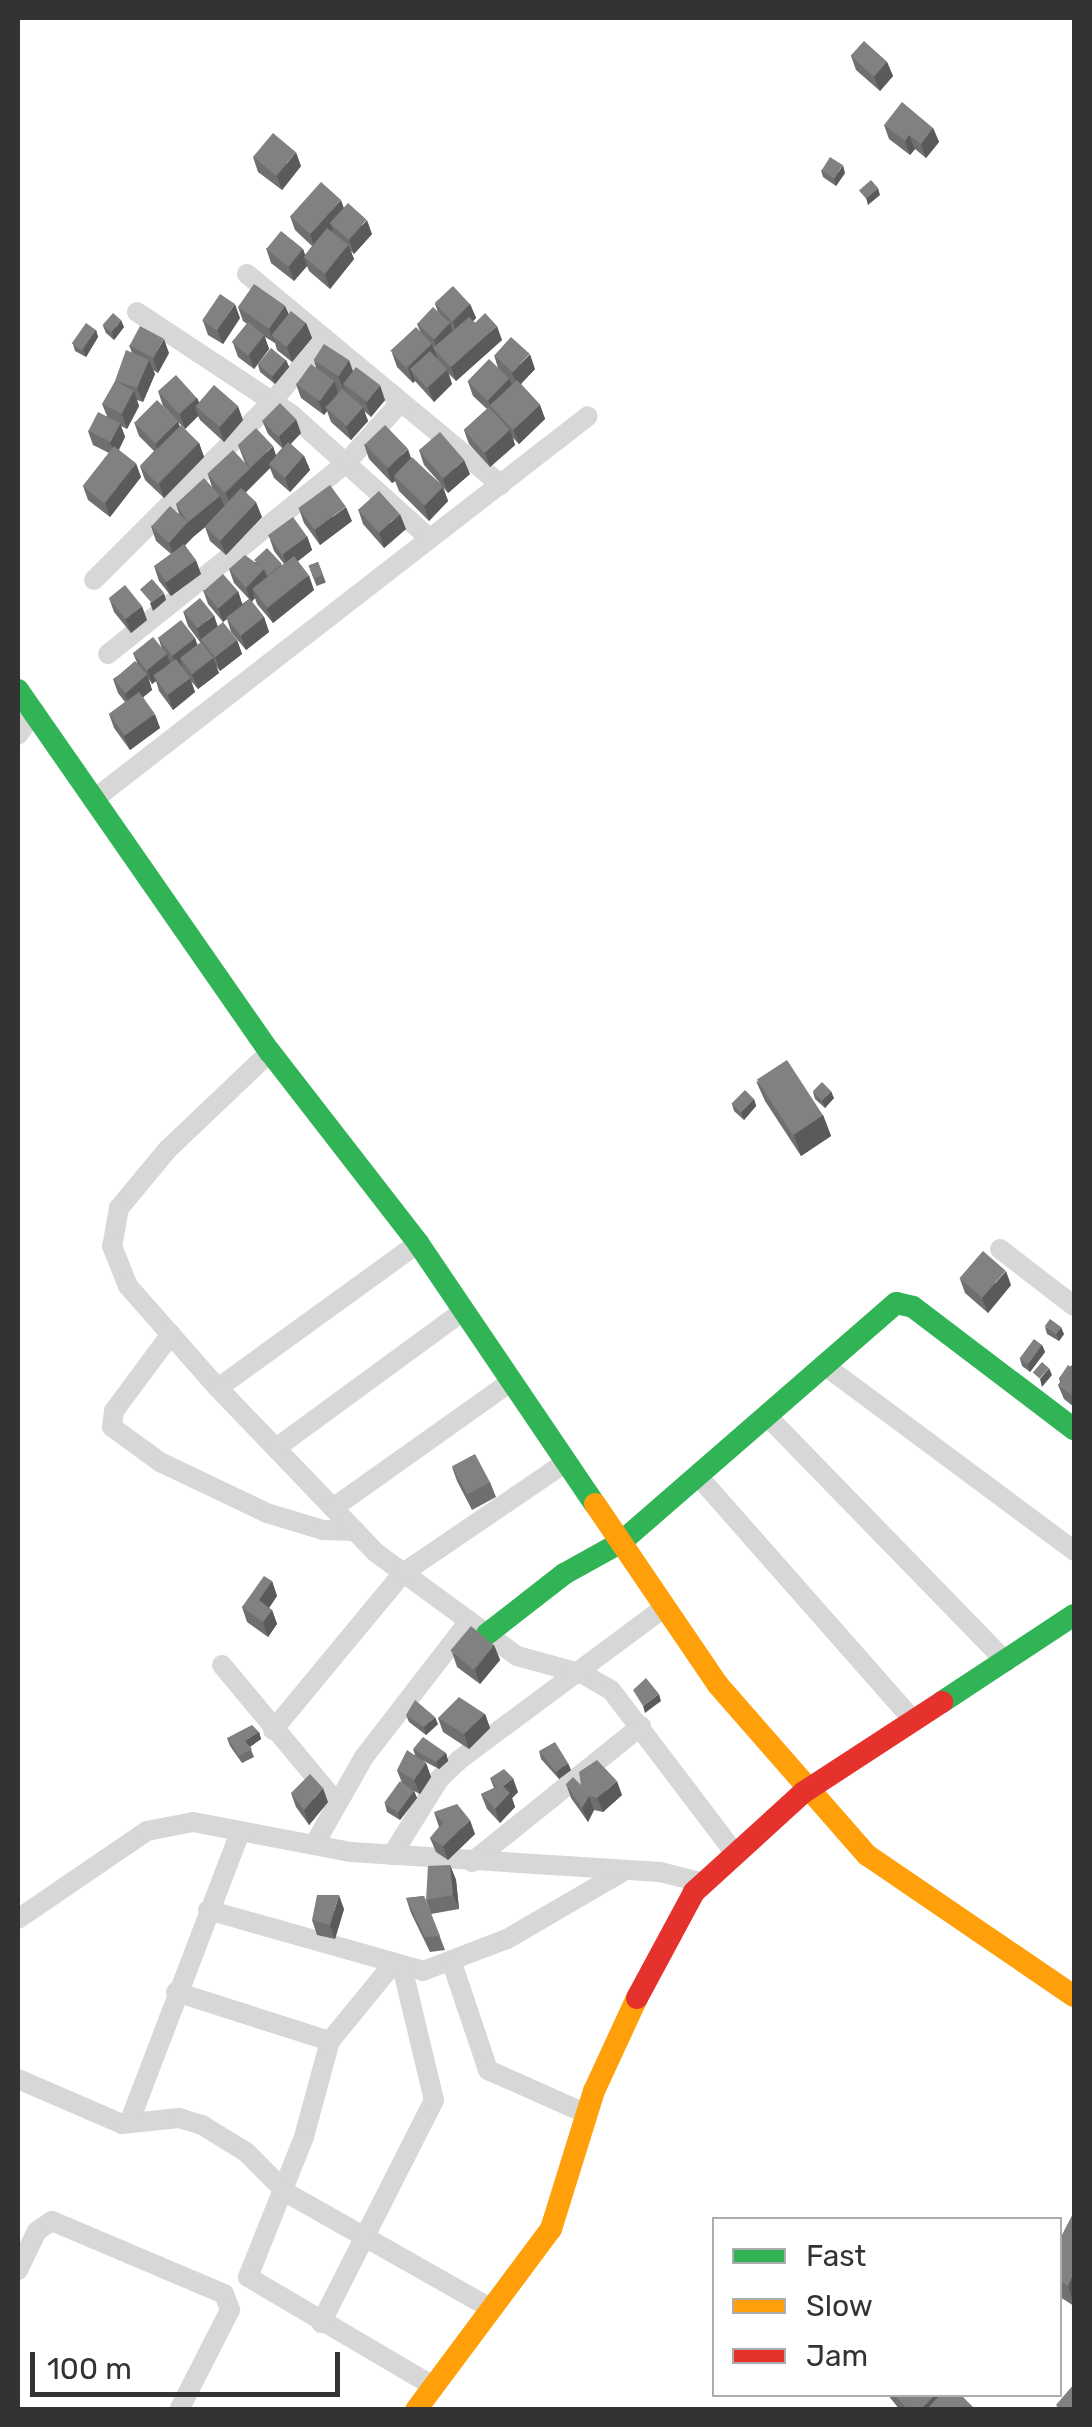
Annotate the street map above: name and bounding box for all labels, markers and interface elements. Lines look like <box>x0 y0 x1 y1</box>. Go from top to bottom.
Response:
legend <box>712 2217 1062 2397</box>
text: Fast <box>806 2238 866 2274</box>
text: Slow <box>806 2288 873 2324</box>
scale bar <box>35 2332 345 2394</box>
text: Jam <box>806 2338 868 2374</box>
text: 100 m <box>47 2351 132 2387</box>

